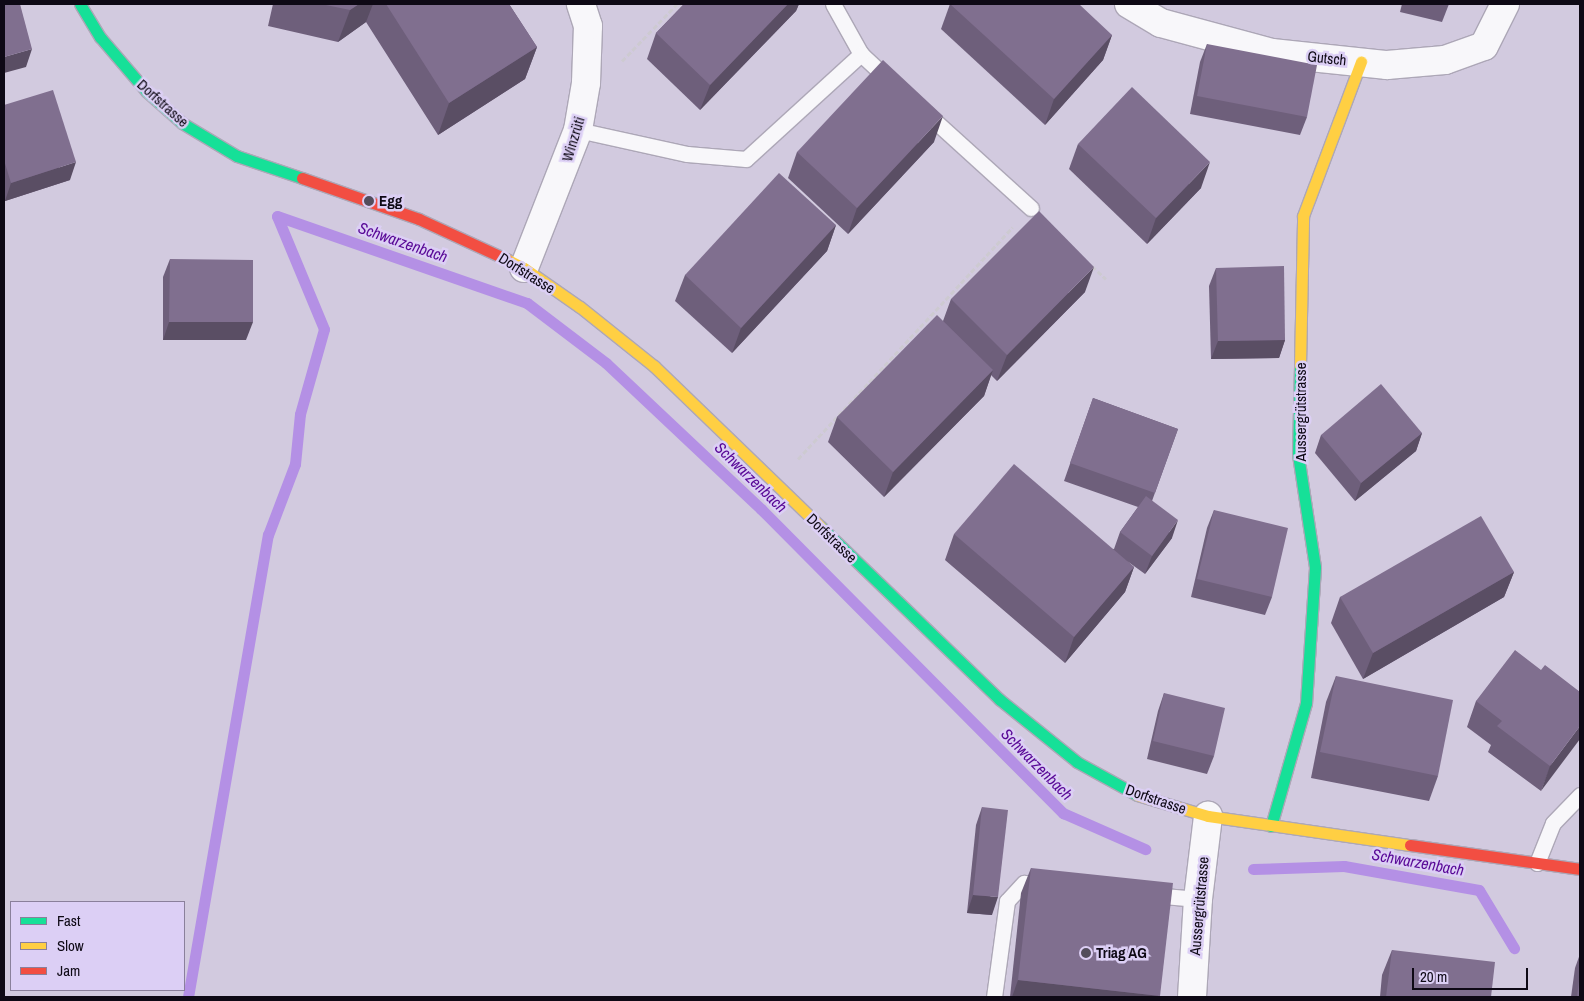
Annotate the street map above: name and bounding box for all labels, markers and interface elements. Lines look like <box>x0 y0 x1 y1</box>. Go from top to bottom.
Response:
street label: Gutsch <box>1307 47 1347 69</box>
street label: Dorfstrasse <box>134 75 192 131</box>
street label: Winzrüti <box>558 114 588 164</box>
place label: Egg <box>379 192 402 210</box>
marker: Egg <box>363 195 375 207</box>
water label: Schwarzenbach <box>356 218 450 266</box>
street label: Dorfstrasse <box>496 249 558 297</box>
street label: Aussergrütstrasse <box>1292 362 1310 462</box>
water label: Schwarzenbach <box>711 438 791 516</box>
street label: Dorfstrasse <box>803 510 861 566</box>
water label: Schwarzenbach <box>997 724 1077 804</box>
street label: Dorfstrasse <box>1123 780 1189 818</box>
water label: Schwarzenbach <box>1370 844 1466 880</box>
street label: Aussergrütstrasse <box>1186 856 1212 956</box>
legend <box>10 901 185 991</box>
text: Fast <box>57 910 80 931</box>
text: Slow <box>57 935 84 956</box>
place label: Triag AG <box>1096 944 1147 962</box>
marker: Triag AG <box>1080 947 1092 959</box>
scale bar <box>1414 958 1530 990</box>
text: Jam <box>57 960 80 981</box>
text: 20 m <box>1420 966 1447 987</box>

